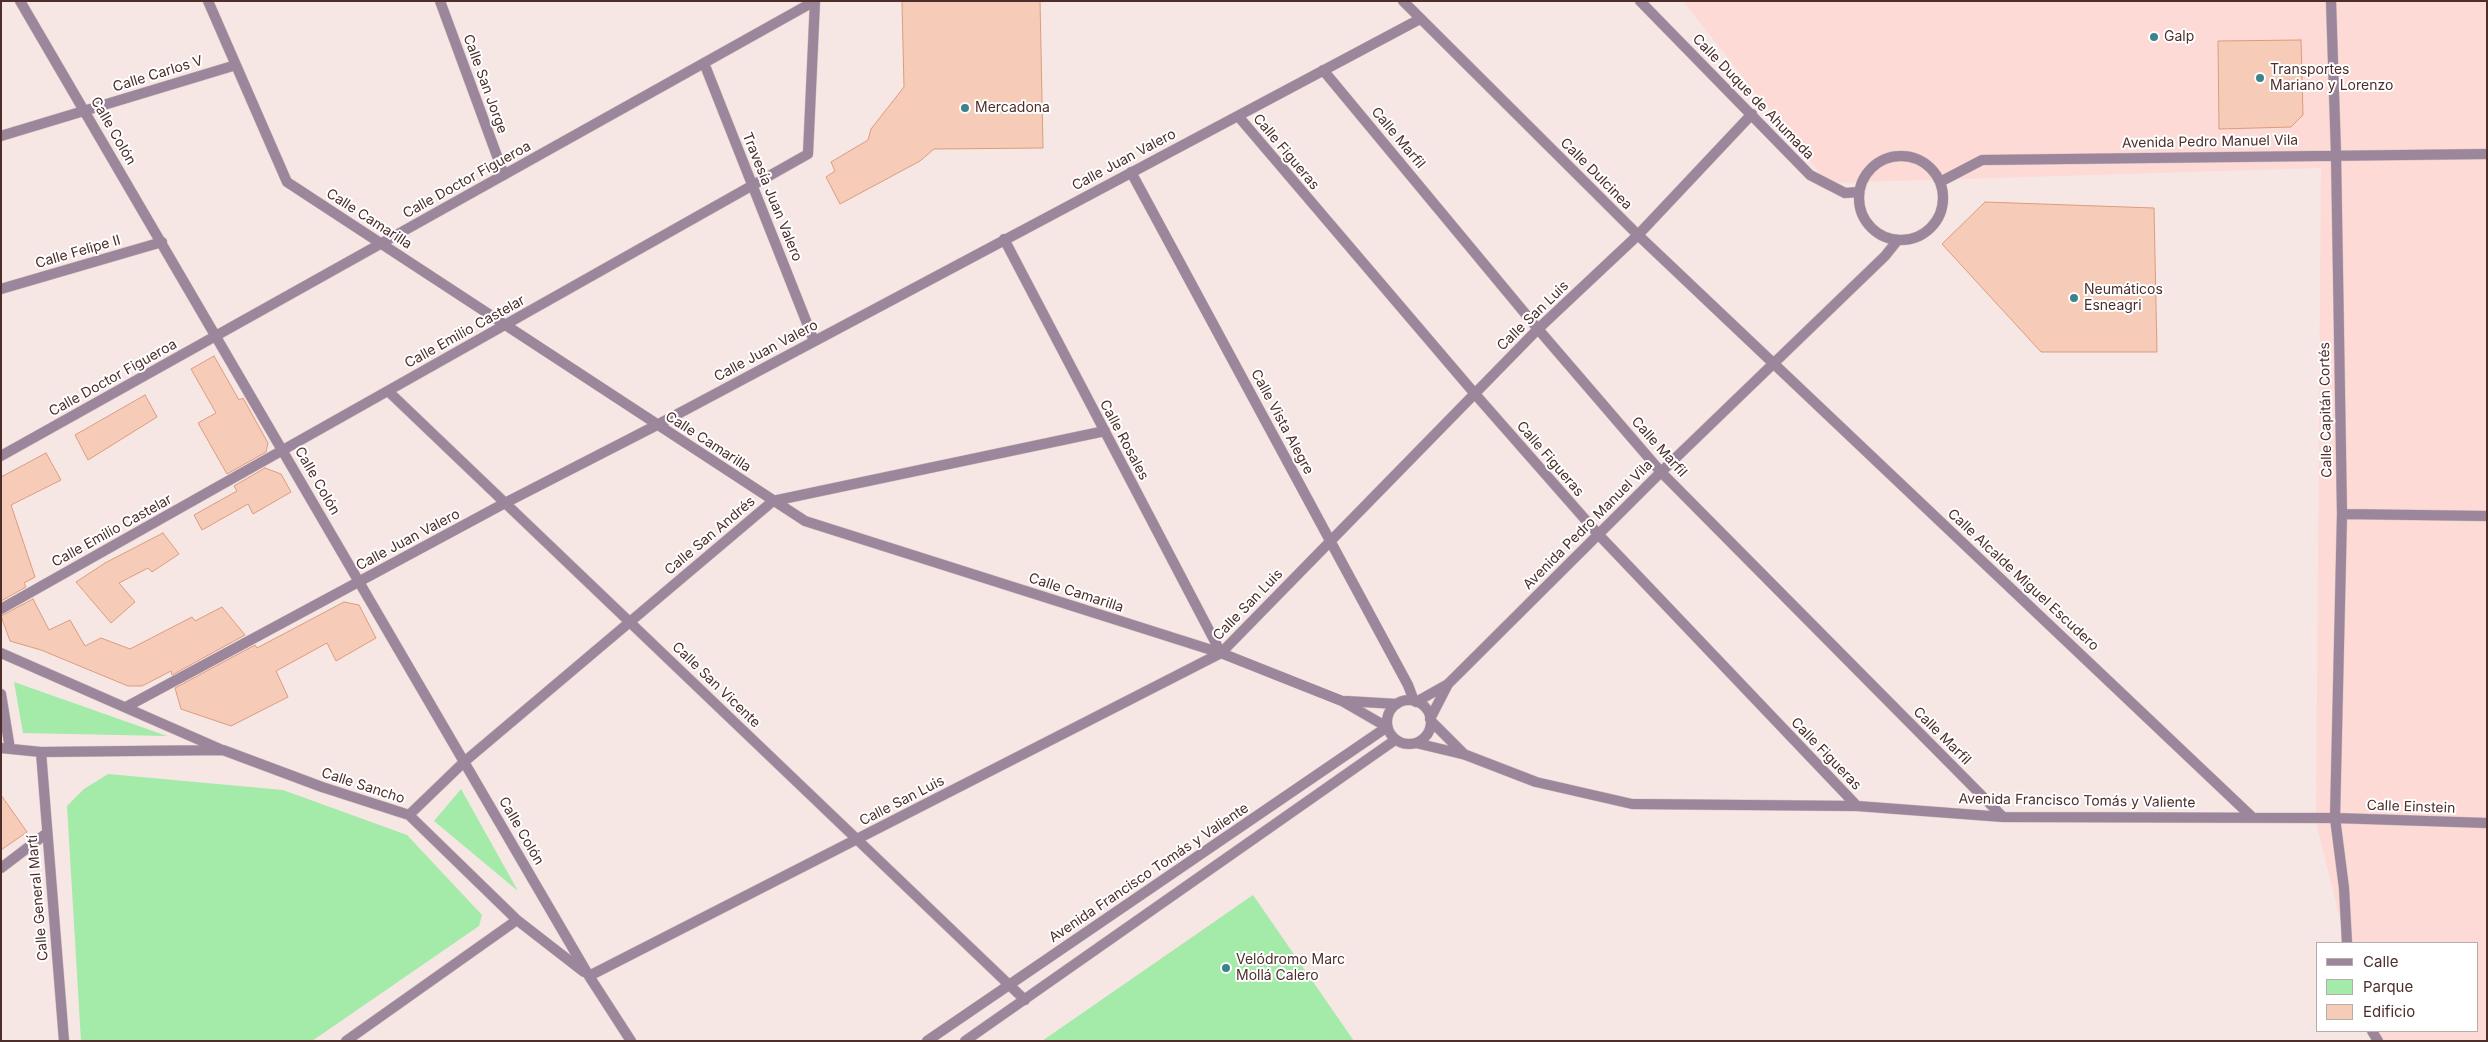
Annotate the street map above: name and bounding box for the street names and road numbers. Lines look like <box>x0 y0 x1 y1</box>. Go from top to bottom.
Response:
street label: Calle Duque de Ahumada <box>1689 31 1817 163</box>
street label: Calle San Jorge <box>459 32 511 136</box>
street label: Calle Carlos V <box>111 52 205 96</box>
street label: Calle Colón <box>87 94 139 168</box>
street label: Calle Marfil <box>1367 104 1429 172</box>
street label: Calle Figueras <box>1249 111 1323 193</box>
street label: Calle Juan Valero <box>1069 126 1179 194</box>
street label: Travesía Juan Valero <box>738 130 806 264</box>
street label: Avenida Pedro Manuel Vila <box>2122 132 2298 152</box>
street label: Calle Dulcinea <box>1557 135 1635 213</box>
street label: Calle Doctor Figueroa <box>400 138 534 222</box>
street label: Calle Camarilla <box>323 185 415 253</box>
street label: Calle Felipe II <box>33 232 123 272</box>
street label: Calle San Luis <box>1494 278 1572 354</box>
street label: Calle Emilio Castelar <box>402 292 528 372</box>
street label: Calle Juan Valero <box>711 317 821 385</box>
street label: Calle Doctor Figueroa <box>46 336 180 420</box>
street label: Calle Capitán Cortés <box>2316 342 2336 478</box>
street label: Calle Vista Alegre <box>1247 366 1317 478</box>
street label: Calle Rosales <box>1096 397 1152 483</box>
street label: Calle Camarilla <box>662 408 754 476</box>
street label: Calle Marfil <box>1628 414 1690 480</box>
street label: Calle Figueras <box>1513 418 1587 500</box>
street label: Calle Colón <box>291 444 343 518</box>
street label: Avenida Pedro Manuel Vila <box>1520 457 1656 593</box>
street label: Calle Emilio Castelar <box>49 491 175 571</box>
street label: Calle San Andrés <box>661 493 759 579</box>
street label: Calle Alcalde Miguel Escudero <box>1944 505 2102 655</box>
street label: Calle Juan Valero <box>353 506 463 574</box>
street label: Calle San Luis <box>1210 566 1286 644</box>
street label: Calle Camarilla <box>1026 570 1126 616</box>
street label: Calle San Vicente <box>668 639 764 731</box>
street label: Calle Marfil <box>1910 704 1974 768</box>
street label: Calle Figueras <box>1787 714 1865 794</box>
street label: Calle Sancho <box>319 765 407 807</box>
street label: Calle San Luis <box>857 772 947 830</box>
street label: Avenida Francisco Tomás y Valiente <box>1958 791 2196 811</box>
street label: Calle Colón <box>495 794 547 868</box>
street label: Calle Einstein <box>2366 797 2456 817</box>
street label: Avenida Francisco Tomás y Valiente <box>1046 800 1252 946</box>
street label: Calle General Martí <box>24 834 52 962</box>

